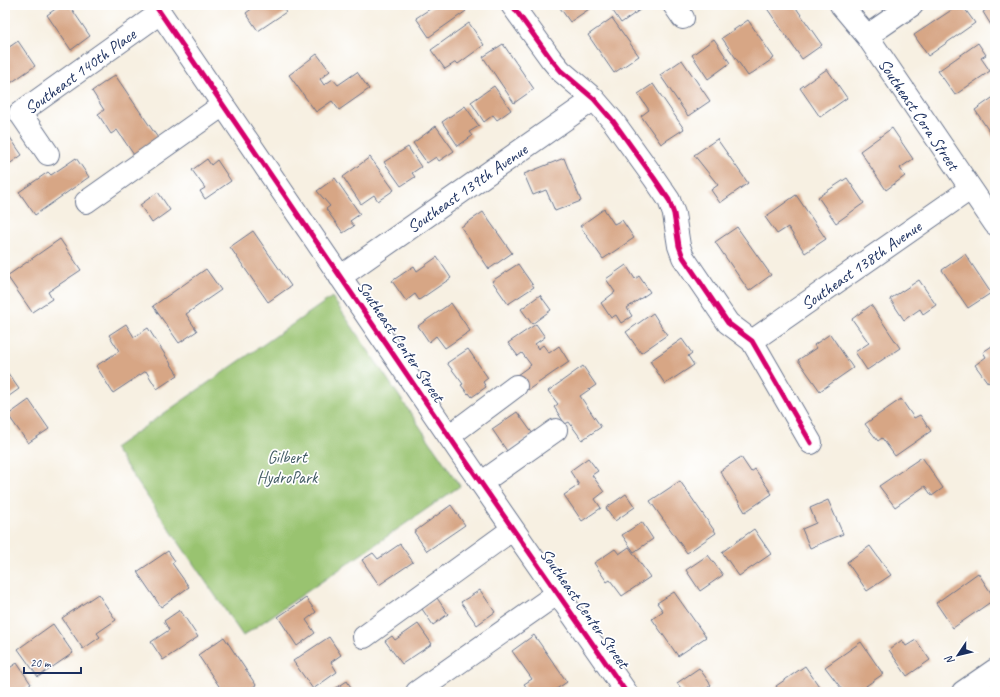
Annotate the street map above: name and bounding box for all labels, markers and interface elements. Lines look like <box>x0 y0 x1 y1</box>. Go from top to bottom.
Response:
street label: Southeast 140th Place <box>21 23 141 119</box>
street label: Southeast Cora Street <box>873 54 965 176</box>
street label: Southeast 139th Avenue <box>403 138 533 238</box>
street label: Southeast 138th Avenue <box>797 215 927 315</box>
street label: Southeast Center Street <box>352 277 450 408</box>
park label: Gilbert HydroPark <box>257 447 319 488</box>
street label: Southeast Center Street <box>535 544 635 674</box>
north arrow <box>938 635 978 675</box>
scale bar <box>24 649 81 675</box>
text: N <box>941 652 957 668</box>
text: 20 m <box>30 655 52 671</box>

